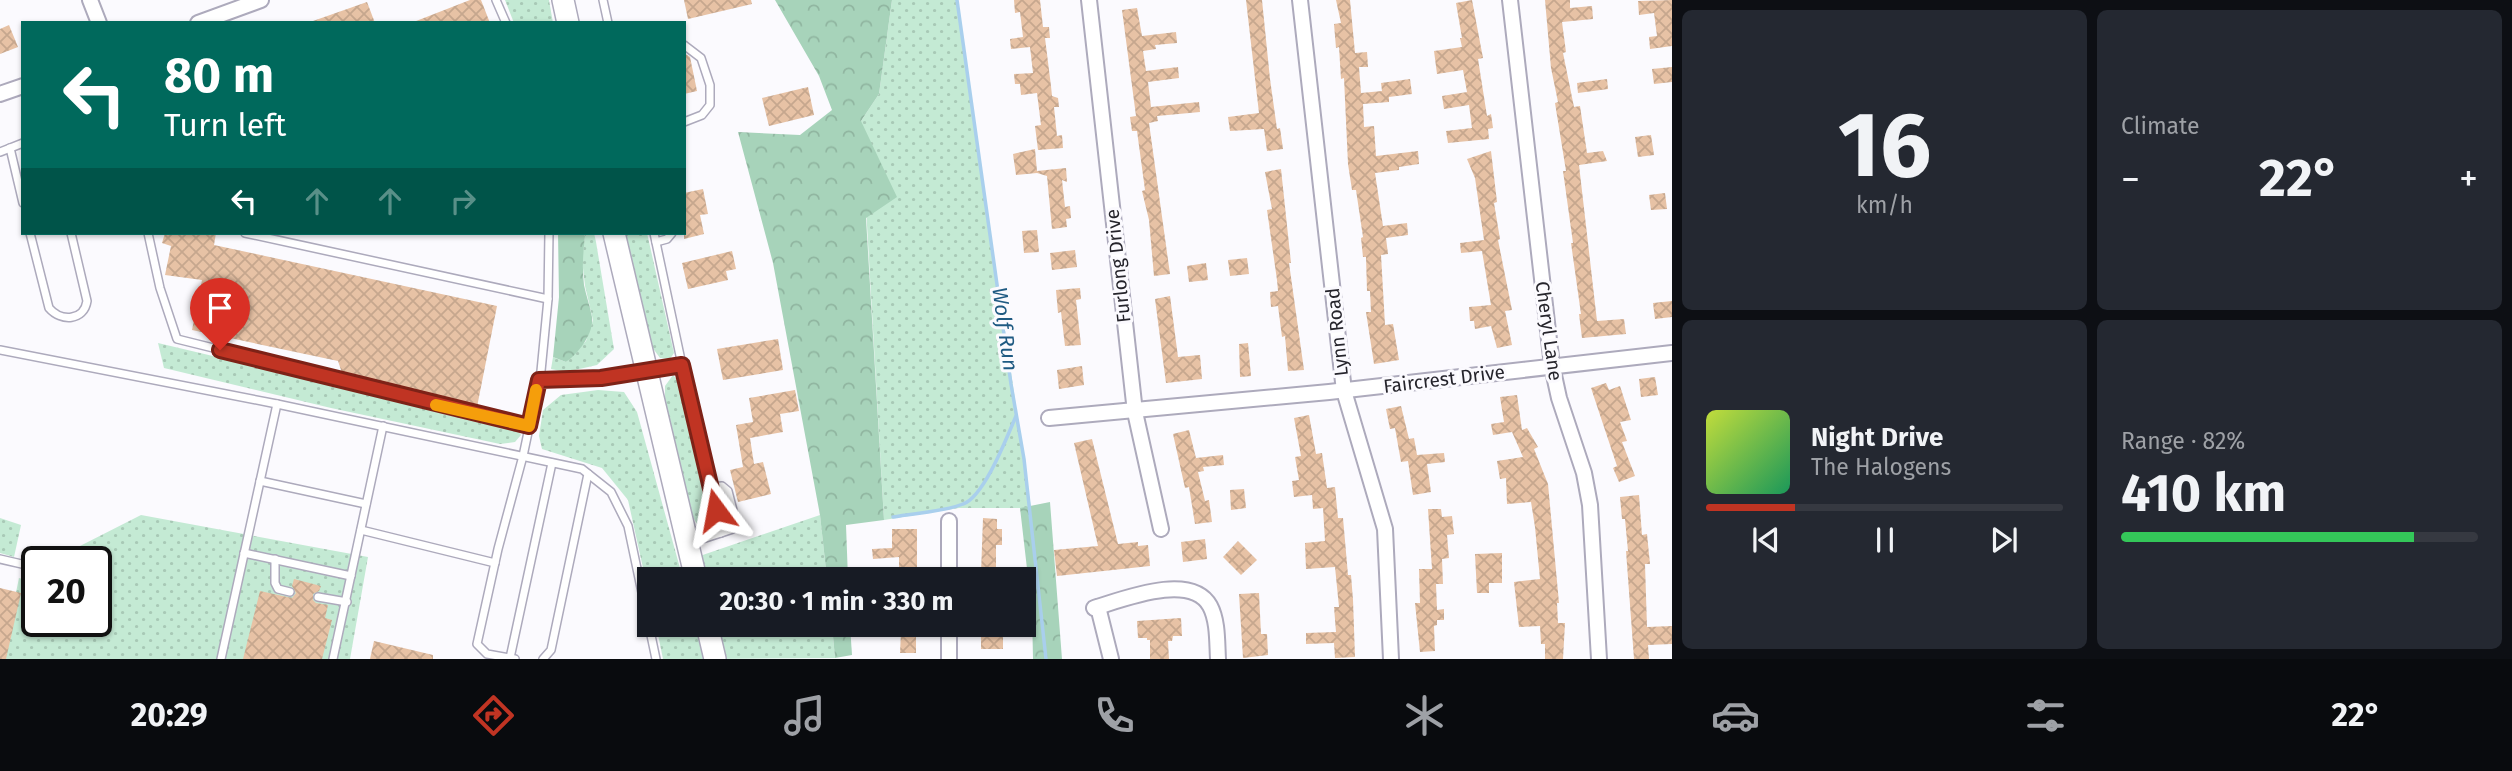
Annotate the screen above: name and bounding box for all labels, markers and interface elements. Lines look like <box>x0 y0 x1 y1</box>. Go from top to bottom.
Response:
text: 80 m <box>164 46 274 105</box>
icon: left <box>49 49 140 140</box>
text: 16 <box>1838 91 1931 200</box>
text: Turn left <box>164 106 286 144</box>
text: Climate <box>2121 112 2200 140</box>
text: 22° <box>2259 147 2340 210</box>
text: − <box>2121 156 2140 202</box>
text: + <box>2459 156 2478 202</box>
icon: left <box>225 182 263 220</box>
icon: ahead <box>298 182 336 220</box>
icon: ahead <box>371 182 409 220</box>
icon: right <box>444 182 482 220</box>
text: km/h <box>1856 191 1913 219</box>
street label: Furlong Drive <box>1101 208 1135 324</box>
pin <box>190 278 250 350</box>
street label: Cheryl Lane <box>1531 280 1567 382</box>
water label: Wolf Run <box>986 285 1024 373</box>
street label: Lynn Road <box>1321 287 1353 377</box>
icon: arrive <box>201 289 239 327</box>
street label: Faircrest Drive <box>1382 360 1506 398</box>
text: Night Drive <box>1811 422 1943 453</box>
text: Range · 82% <box>2121 427 2245 455</box>
text: The Halogens <box>1811 453 1951 481</box>
text: 410 km <box>2121 462 2286 525</box>
position arrow <box>679 473 753 547</box>
icon: previous <box>1747 521 1785 559</box>
icon: pause <box>1866 521 1904 559</box>
icon: next <box>1985 521 2023 559</box>
speed limit sign: 20 <box>21 546 112 637</box>
text: 20:30 · 1 min · 330 m <box>719 586 954 617</box>
icon: directions <box>469 691 518 740</box>
icon: music <box>780 691 829 740</box>
icon: phone <box>1090 691 1139 740</box>
icon: climate <box>1400 691 1449 740</box>
icon: car <box>1711 691 1760 740</box>
icon: filters <box>2021 691 2070 740</box>
text: 20:29 <box>131 696 208 734</box>
text: 22° <box>2332 696 2381 734</box>

